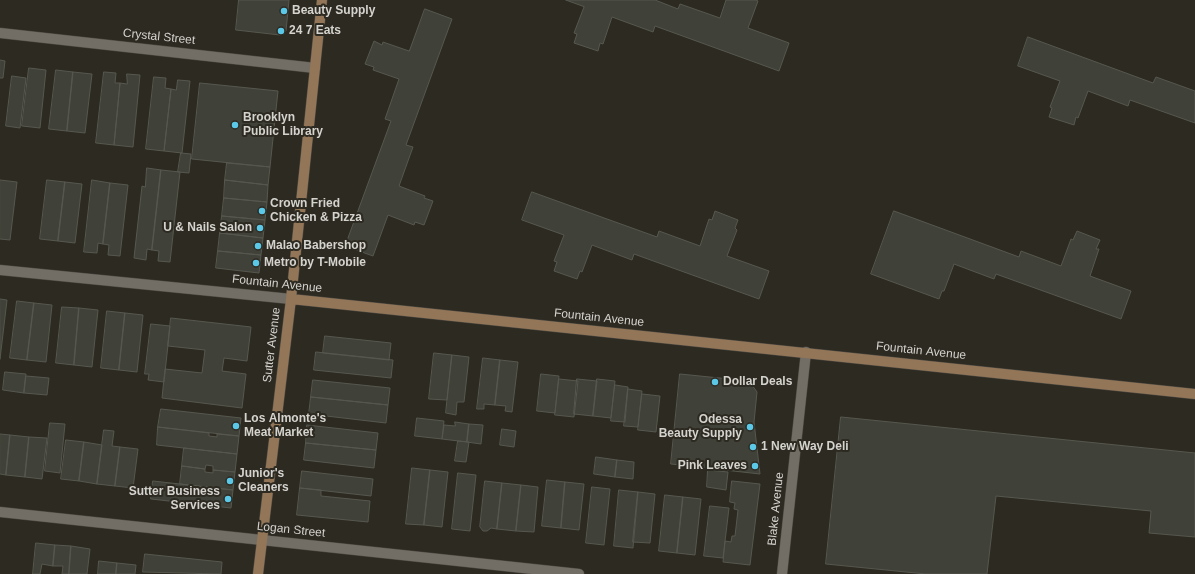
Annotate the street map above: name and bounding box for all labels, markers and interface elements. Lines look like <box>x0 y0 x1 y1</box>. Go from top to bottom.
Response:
place label: Beauty Supply <box>292 4 375 18</box>
marker: Beauty Supply <box>279 6 289 16</box>
place label: 24 7 Eats <box>289 24 341 38</box>
street label: Crystal Street <box>122 26 196 48</box>
marker: 24 7 Eats <box>276 26 286 36</box>
place label: Brooklyn Public Library <box>243 111 323 139</box>
marker: Brooklyn Public Library <box>230 120 240 130</box>
place label: Crown Fried Chicken & Pizza <box>270 197 362 225</box>
marker: Crown Fried Chicken & Pizza <box>257 206 267 216</box>
place label: U & Nails Salon <box>163 221 252 235</box>
marker: U & Nails Salon <box>255 223 265 233</box>
place label: Malao Babershop <box>266 239 366 253</box>
marker: Malao Babershop <box>253 241 263 251</box>
place label: Metro by T-Mobile <box>264 256 366 270</box>
marker: Metro by T-Mobile <box>251 258 261 268</box>
street label: Fountain Avenue <box>231 272 323 296</box>
street label: Sutter Avenue <box>260 306 284 384</box>
street label: Fountain Avenue <box>553 306 645 330</box>
street label: Fountain Avenue <box>875 339 967 363</box>
place label: Dollar Deals <box>723 375 792 389</box>
marker: Dollar Deals <box>710 377 720 387</box>
place label: Los Almonte's Meat Market <box>244 412 326 440</box>
place label: Odessa Beauty Supply <box>659 413 742 441</box>
marker: Los Almonte's Meat Market <box>231 421 241 431</box>
marker: Odessa Beauty Supply <box>745 422 755 432</box>
place label: 1 New Way Deli <box>761 440 849 454</box>
marker: 1 New Way Deli <box>748 442 758 452</box>
place label: Pink Leaves <box>678 459 747 473</box>
marker: Pink Leaves <box>750 461 760 471</box>
place label: Junior's Cleaners <box>238 467 289 495</box>
street label: Blake Avenue <box>765 472 787 546</box>
marker: Junior's Cleaners <box>225 476 235 486</box>
place label: Sutter Business Services <box>129 485 220 513</box>
marker: Sutter Business Services <box>223 494 233 504</box>
street label: Logan Street <box>256 519 326 541</box>

